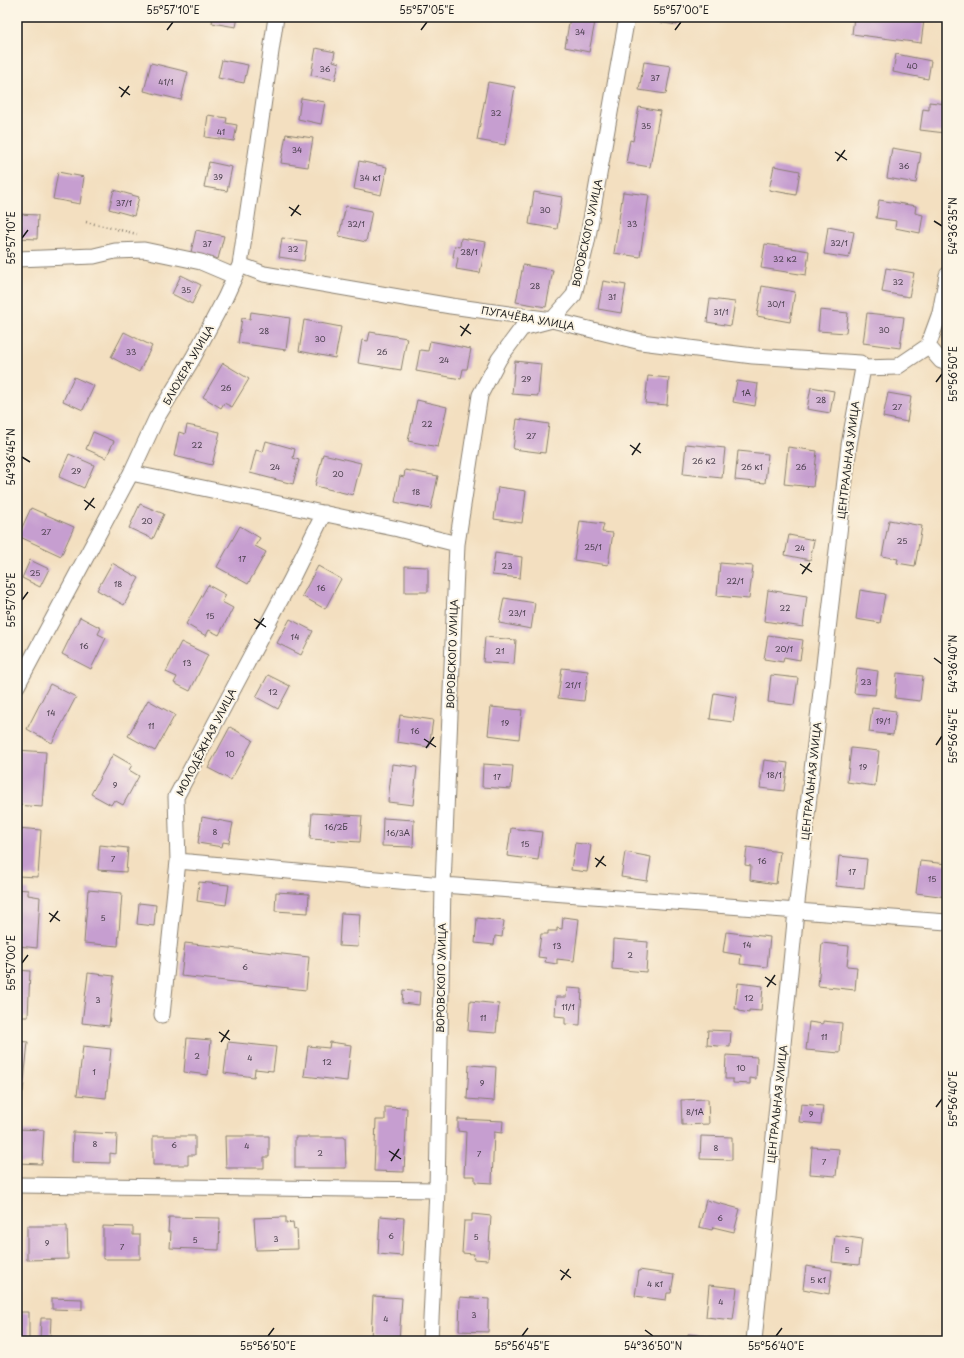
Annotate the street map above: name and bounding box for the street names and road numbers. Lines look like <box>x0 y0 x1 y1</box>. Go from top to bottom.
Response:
street label: ВОРОВСКОГО УЛИЦА <box>568 177 605 288</box>
street label: ПУГАЧЁВА УЛИЦА <box>480 302 576 333</box>
street label: БЛЮХЕРА УЛИЦА <box>158 322 217 408</box>
street label: ЦЕНТРАЛЬНАЯ УЛИЦА <box>833 400 862 520</box>
street label: ВОРОВСКОГО УЛИЦА <box>442 598 461 709</box>
street label: МОЛОДЁЖНАЯ УЛИЦА <box>172 685 239 798</box>
street label: ЦЕНТРАЛЬНАЯ УЛИЦА <box>797 721 824 841</box>
street label: ВОРОВСКОГО УЛИЦА <box>432 923 449 1033</box>
street label: ЦЕНТРАЛЬНАЯ УЛИЦА <box>763 1044 790 1164</box>

